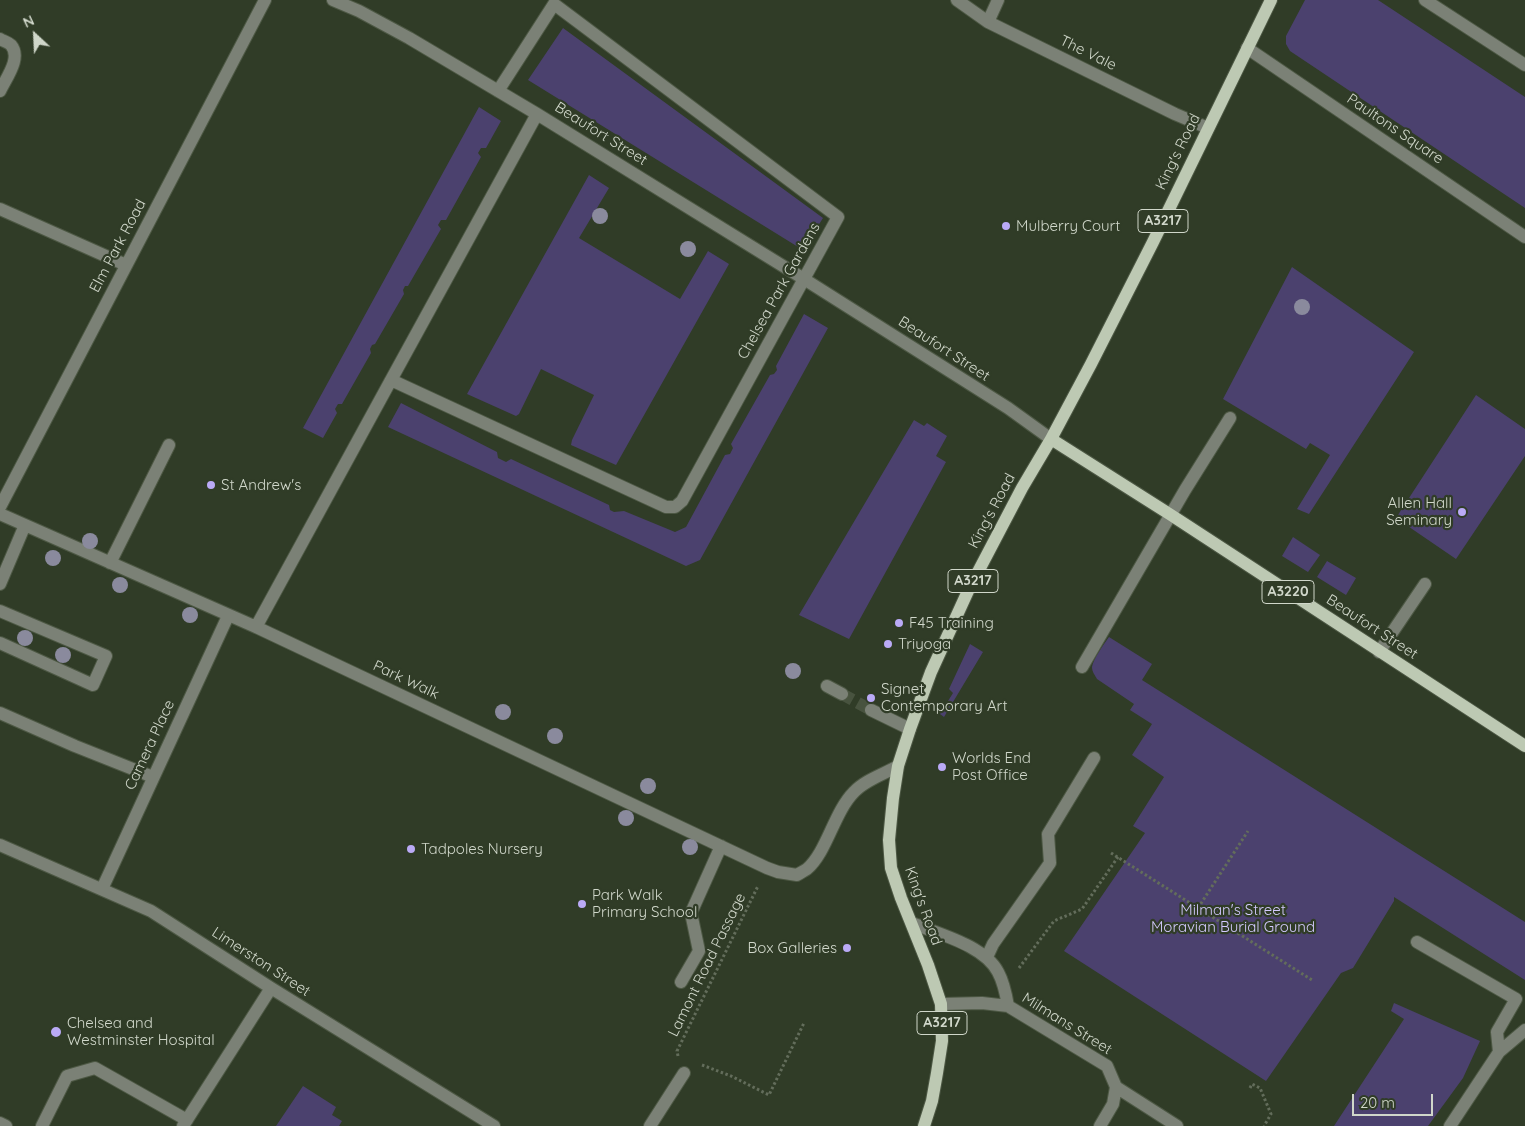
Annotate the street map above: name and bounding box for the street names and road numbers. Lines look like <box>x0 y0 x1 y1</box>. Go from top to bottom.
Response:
street label: The Vale <box>1057 32 1119 74</box>
street label: Paultons Square <box>1343 90 1447 168</box>
street label: Beaufort Street <box>551 98 651 170</box>
street label: King's Road <box>1152 111 1204 193</box>
street label: Elm Park Road <box>86 196 150 296</box>
road number: A3217 <box>1138 210 1188 232</box>
street label: Chelsea Park Gardens <box>734 220 824 362</box>
street label: Beaufort Street <box>895 313 993 385</box>
street label: King's Road <box>965 470 1019 552</box>
road number: A3217 <box>948 570 998 592</box>
road number: A3220 <box>1262 580 1314 604</box>
street label: Beaufort Street <box>1323 591 1421 663</box>
street label: Park Walk <box>370 657 442 703</box>
street label: Camera Place <box>121 697 179 793</box>
street label: King's Road <box>900 864 946 948</box>
street label: Lamont Road Passage <box>664 890 750 1040</box>
street label: Limerston Street <box>208 923 314 1001</box>
street label: Milmans Street <box>1019 989 1115 1059</box>
road number: A3217 <box>917 1011 967 1034</box>

